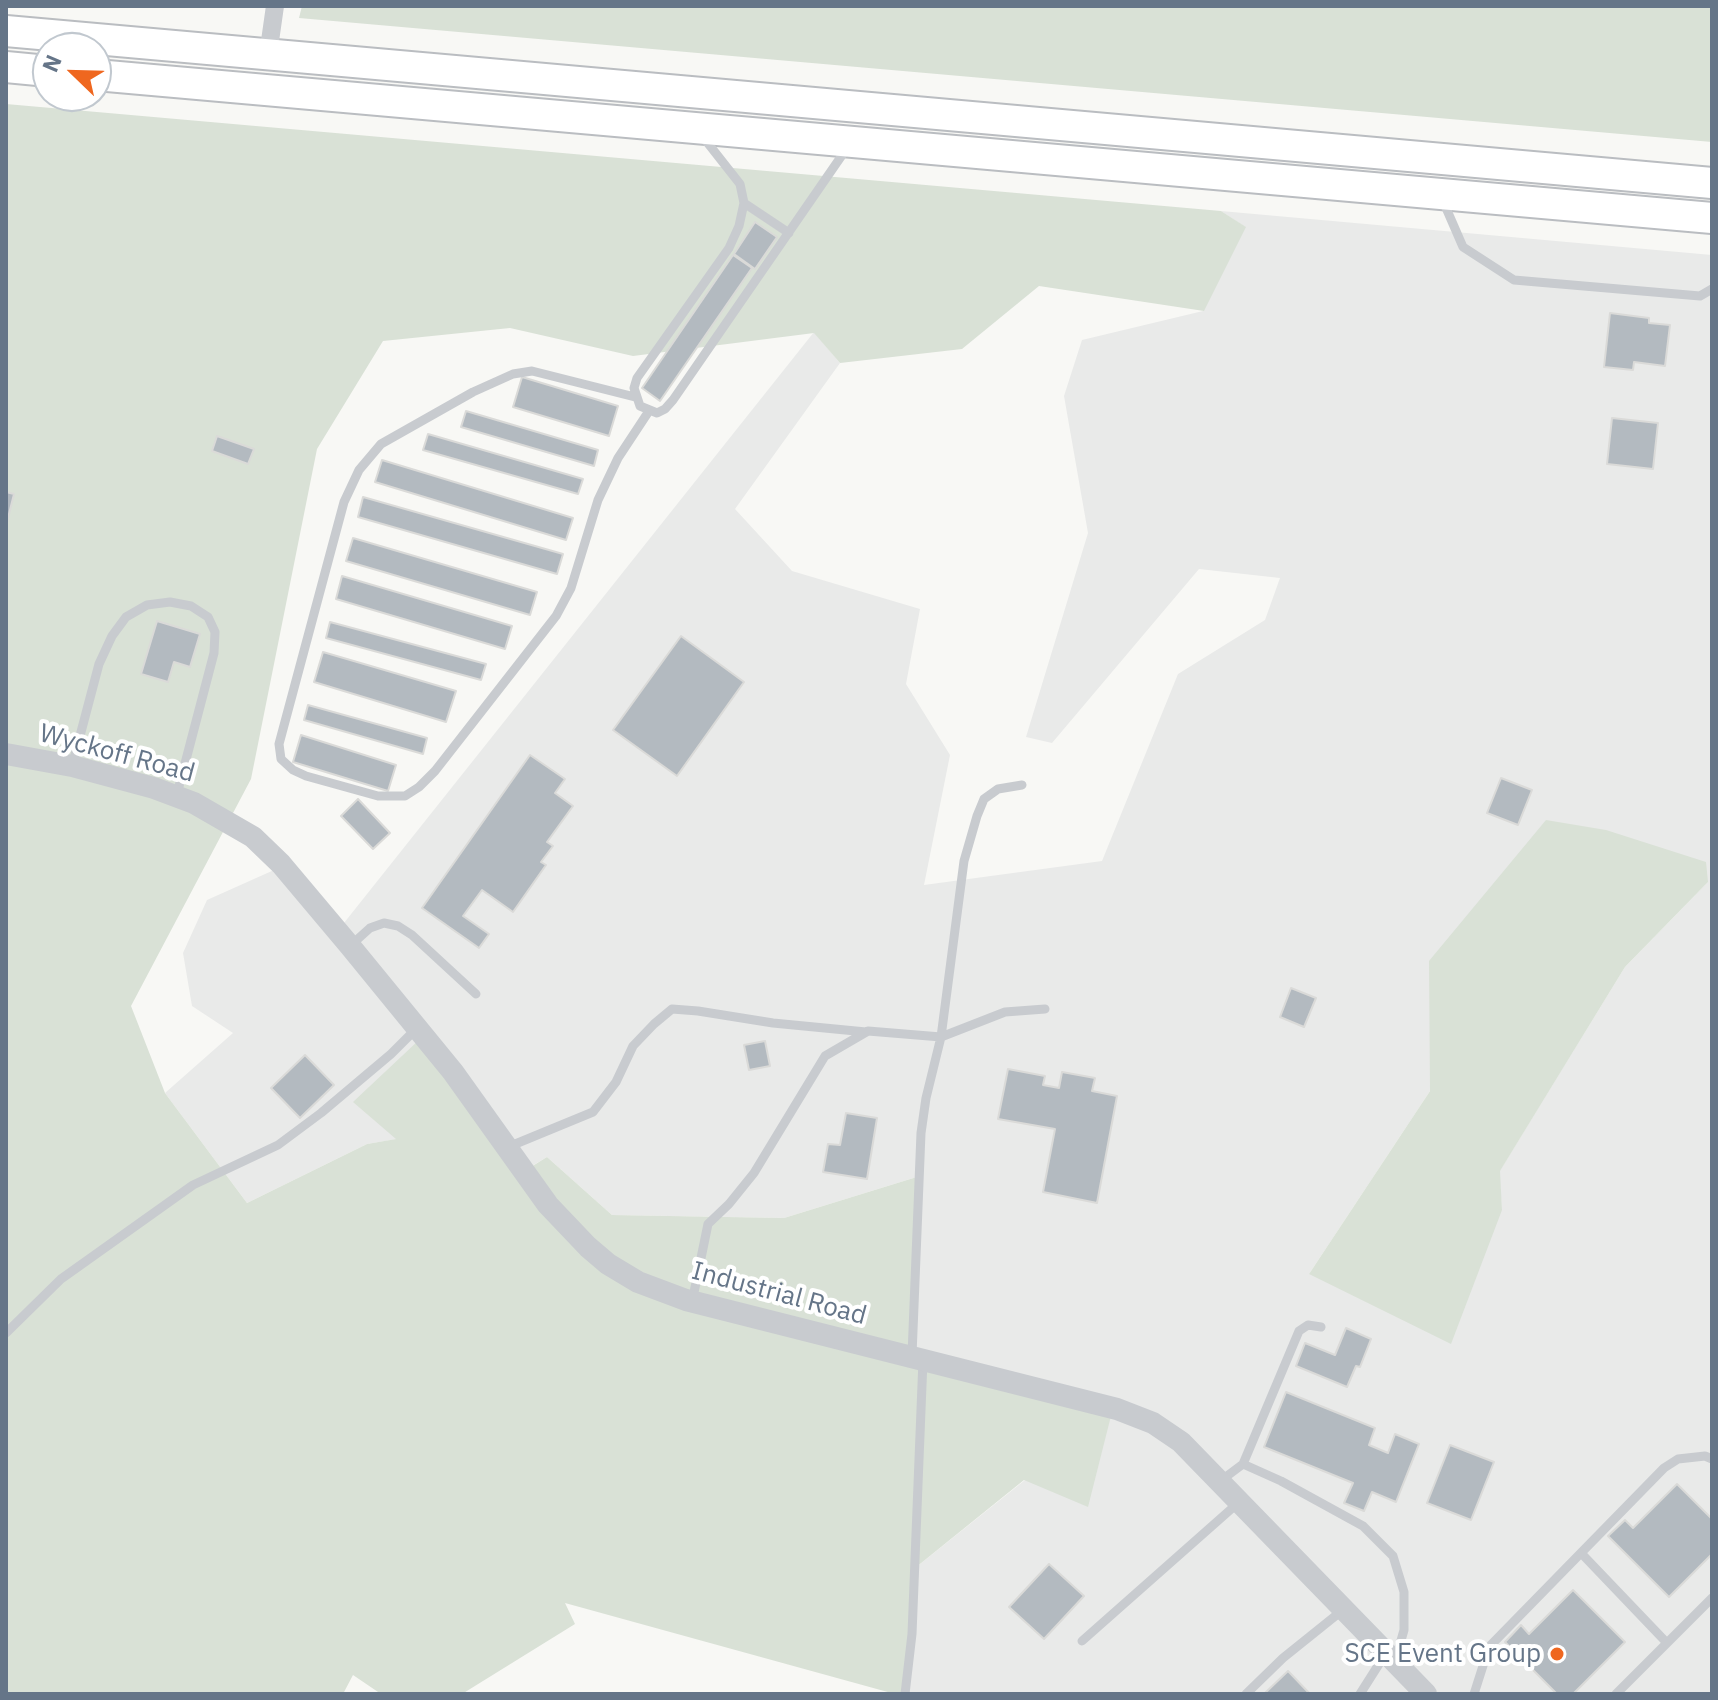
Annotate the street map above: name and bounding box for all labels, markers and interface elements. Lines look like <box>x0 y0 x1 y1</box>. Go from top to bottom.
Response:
north arrow <box>32 32 112 112</box>
text: N <box>35 50 68 76</box>
street label: Wyckoff Road <box>36 718 198 790</box>
street label: Industrial Road <box>688 1256 870 1332</box>
place label: SCE Event Group <box>1345 1638 1541 1670</box>
marker: SCE Event Group <box>1548 1645 1566 1663</box>

